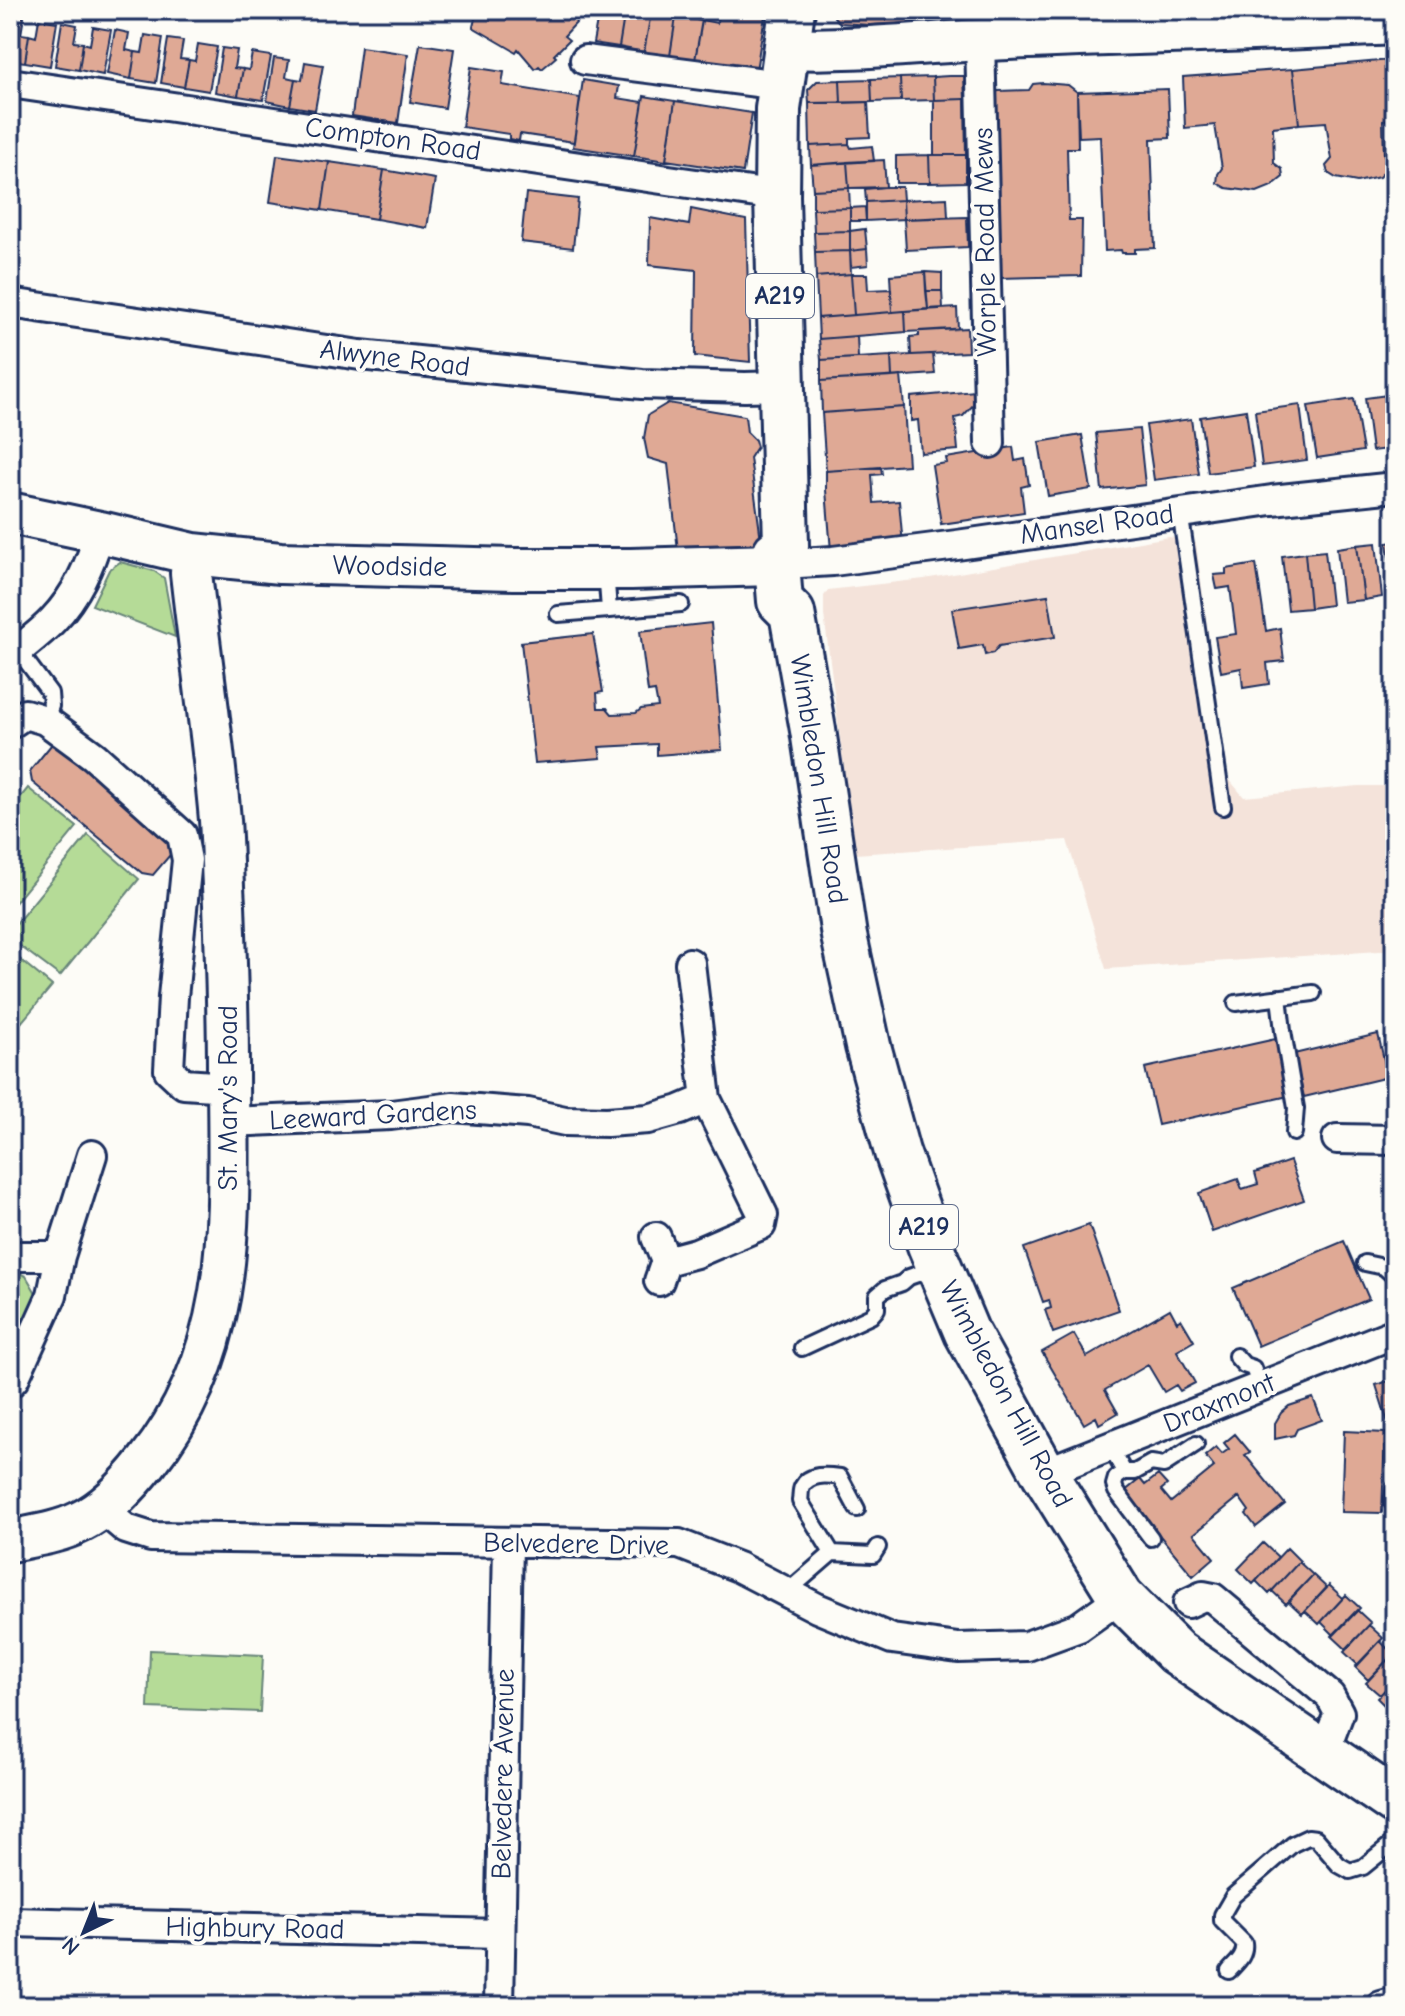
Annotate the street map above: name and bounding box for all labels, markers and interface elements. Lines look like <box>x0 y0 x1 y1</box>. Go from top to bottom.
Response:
street label: Compton Road <box>303 111 483 167</box>
street label: Worple Road Mews <box>967 127 1003 357</box>
road number: A219 <box>746 274 814 318</box>
street label: Alwyne Road <box>318 333 472 383</box>
street label: Mansel Road <box>1018 497 1176 551</box>
street label: Woodside <box>332 549 448 583</box>
street label: Wimbledon Hill Road <box>783 652 855 906</box>
street label: St. Mary's Road <box>212 1005 244 1191</box>
street label: Leeward Gardens <box>269 1094 477 1136</box>
road number: A219 <box>890 1205 958 1249</box>
street label: Wimbledon Hill Road <box>933 1275 1079 1513</box>
street label: Draxmont <box>1159 1366 1280 1440</box>
street label: Belvedere Drive <box>483 1526 669 1562</box>
street label: Belvedere Avenue <box>485 1668 521 1880</box>
north arrow <box>44 1892 124 1972</box>
street label: Highbury Road <box>165 1910 345 1946</box>
text: N <box>57 1931 85 1960</box>

